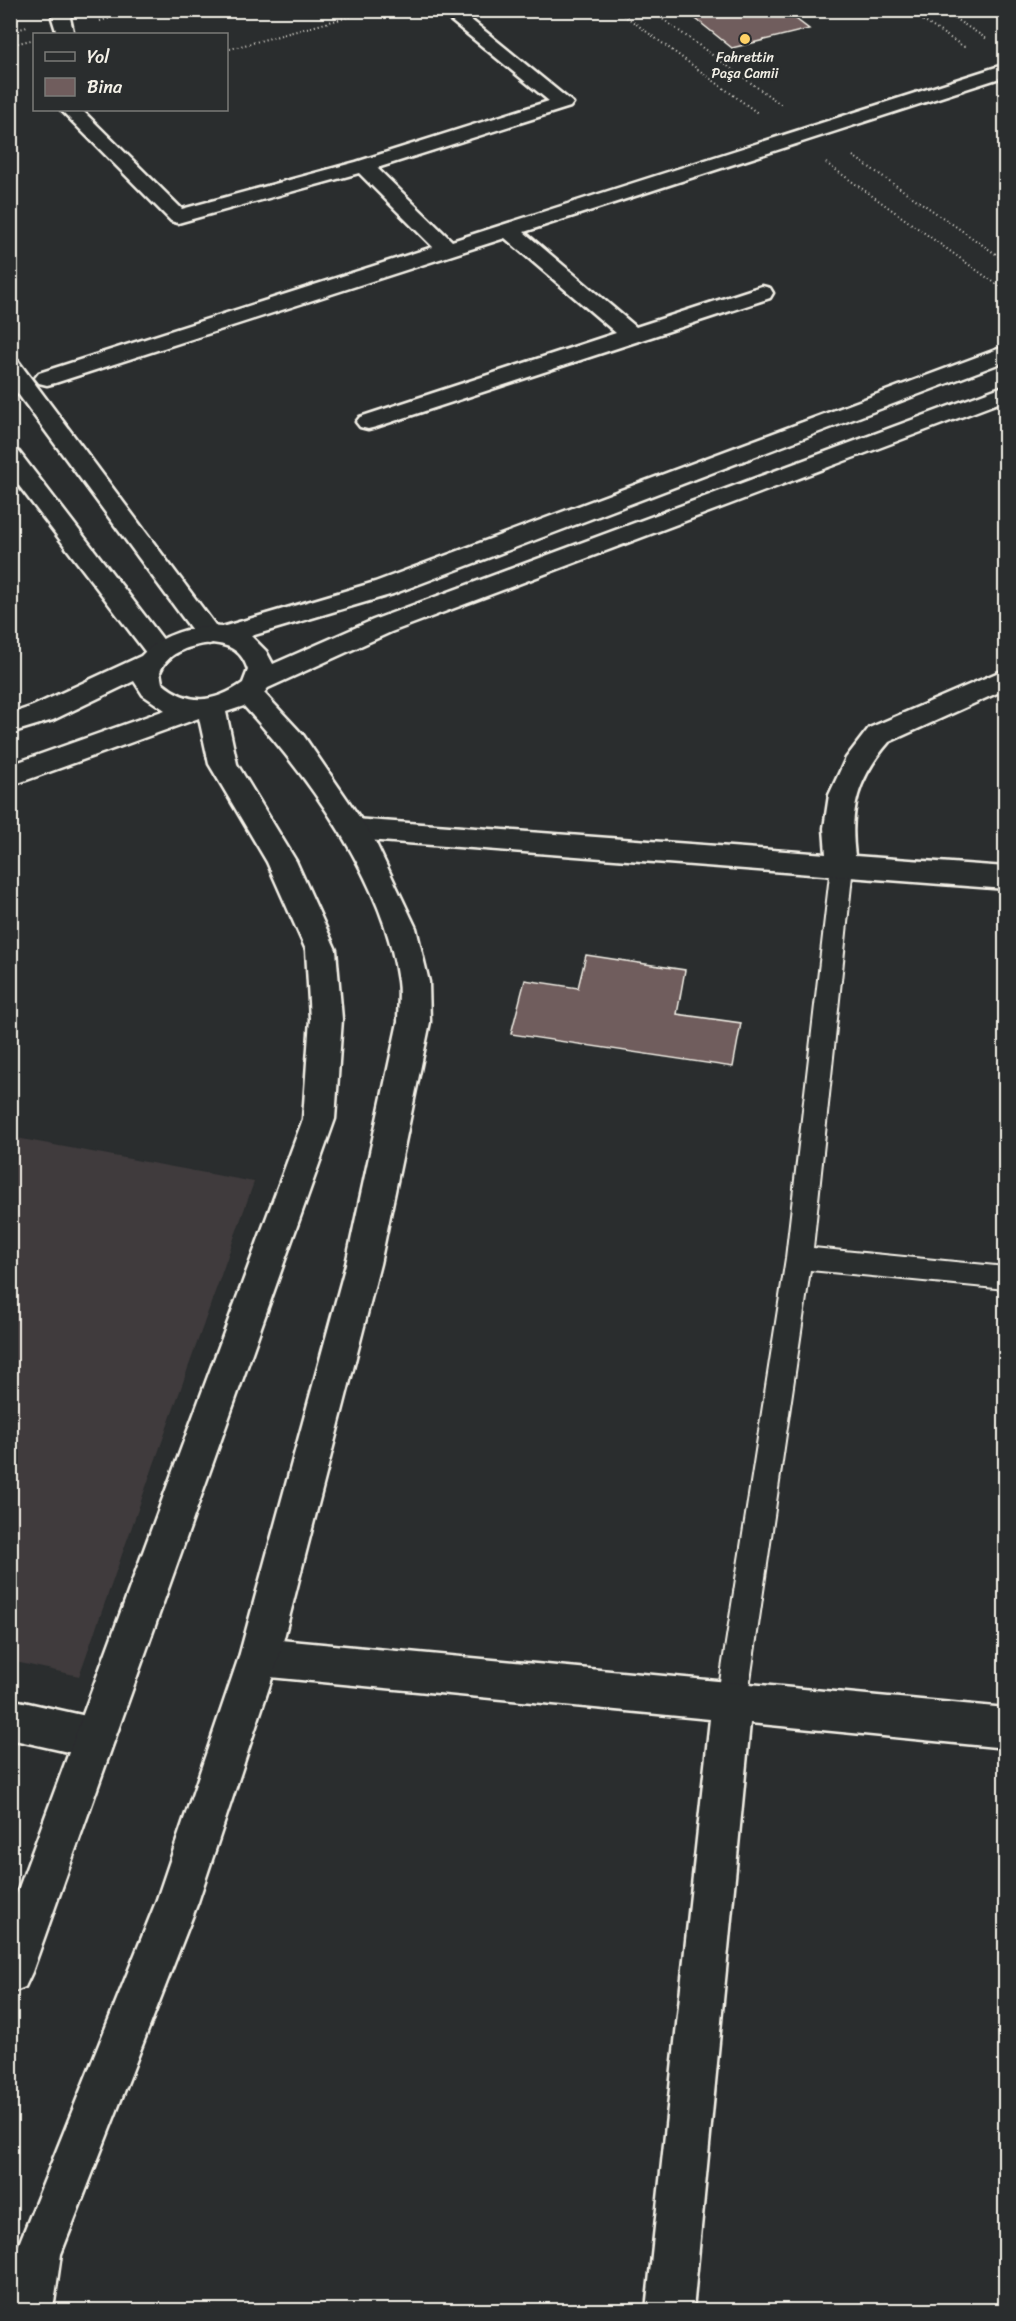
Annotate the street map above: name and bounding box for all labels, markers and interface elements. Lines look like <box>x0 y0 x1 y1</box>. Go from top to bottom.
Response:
marker: Fahrettin Paşa Camii <box>738 32 752 46</box>
legend <box>33 33 228 111</box>
text: Yol <box>87 41 110 73</box>
place label: Fahrettin Paşa Camii <box>712 45 780 86</box>
text: Bina <box>87 71 123 103</box>

